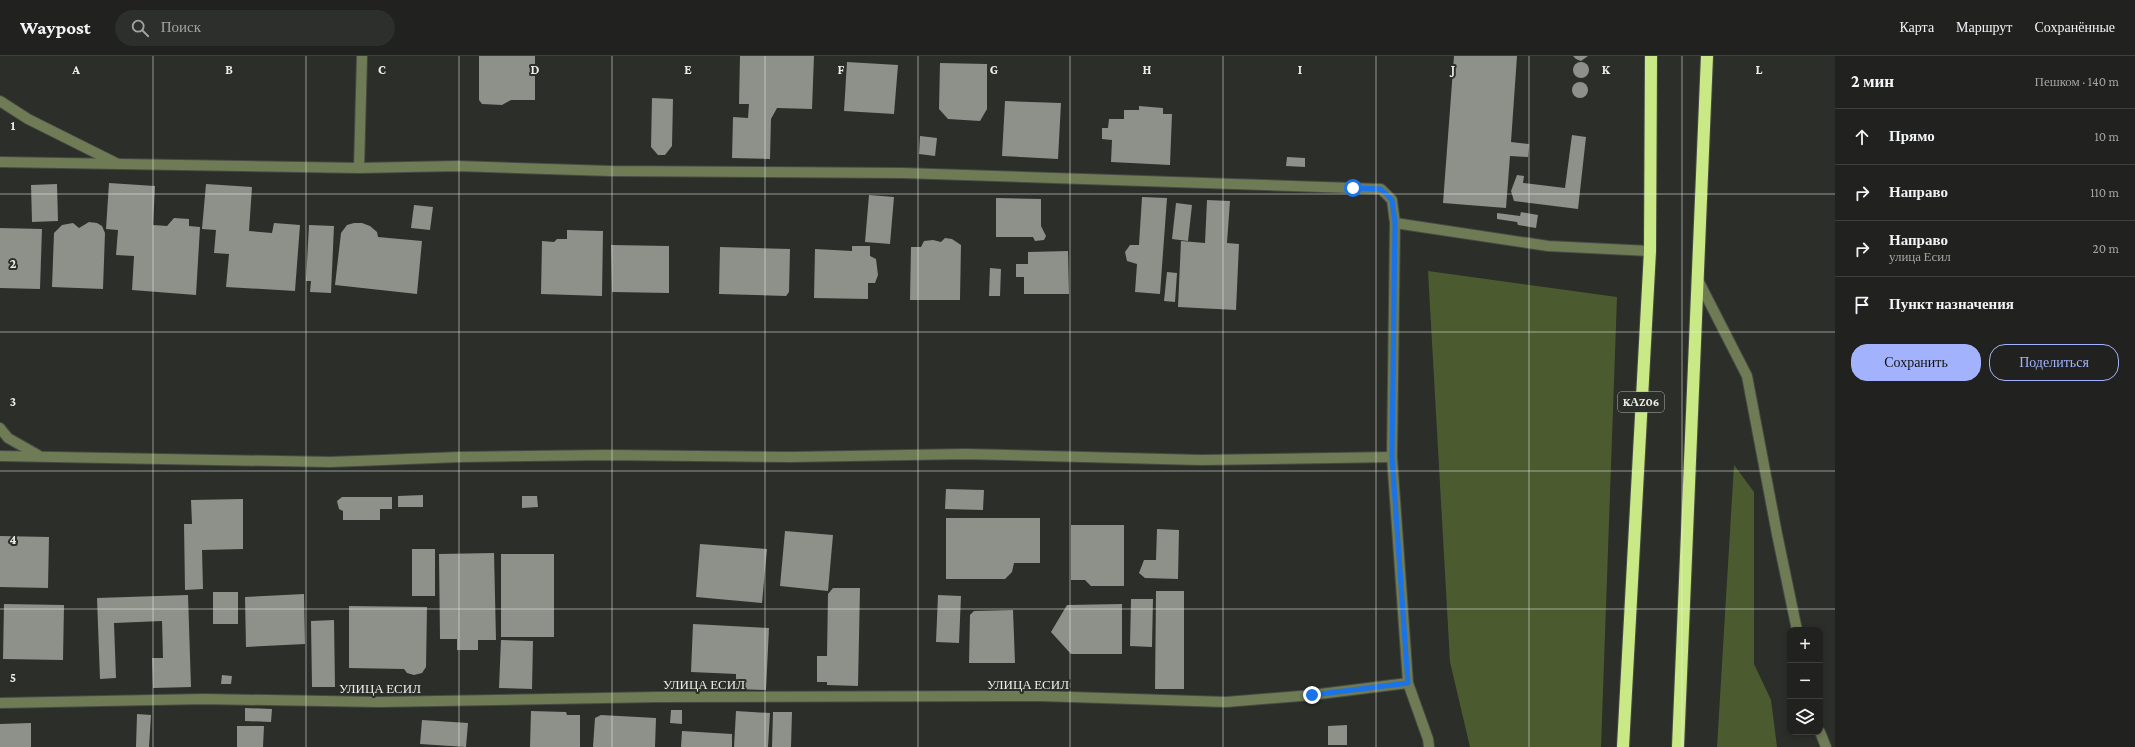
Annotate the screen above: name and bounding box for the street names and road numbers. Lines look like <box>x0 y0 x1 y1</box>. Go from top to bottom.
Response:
road number: KАZ06 <box>1618 392 1664 412</box>
street label: УЛИЦА ЕСИЛ <box>663 677 745 692</box>
street label: УЛИЦА ЕСИЛ <box>987 677 1069 692</box>
street label: УЛИЦА ЕСИЛ <box>339 681 421 696</box>

